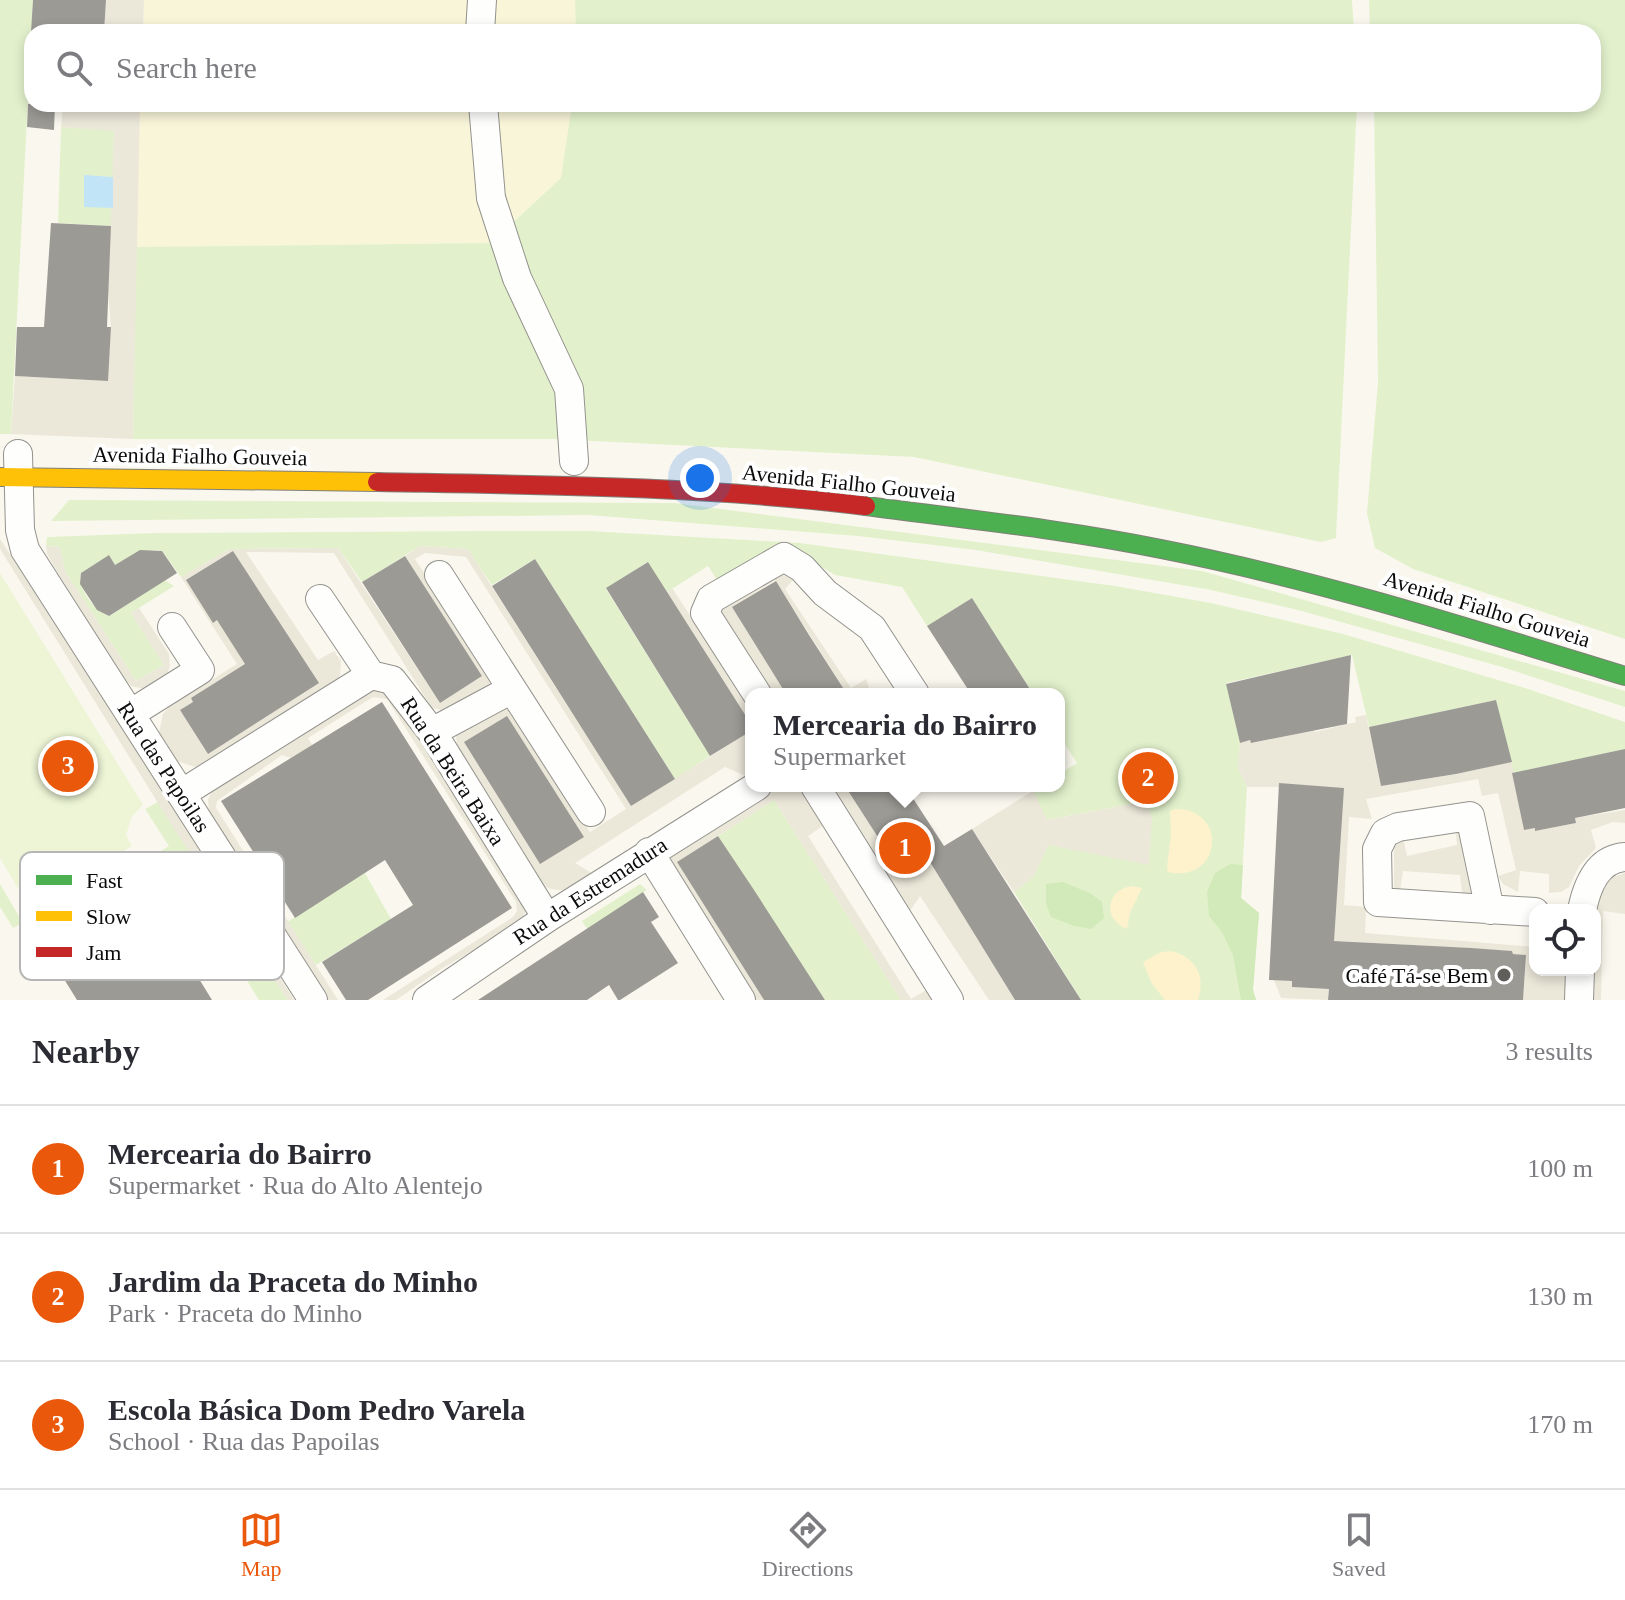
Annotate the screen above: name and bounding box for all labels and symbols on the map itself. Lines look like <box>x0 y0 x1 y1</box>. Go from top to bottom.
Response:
street label: Avenida Fialho Gouveia <box>92 442 308 470</box>
your location <box>680 458 720 498</box>
street label: Avenida Fialho Gouveia <box>741 459 957 507</box>
street label: Avenida Fialho Gouveia <box>1381 566 1594 652</box>
street label: Rua da Beira Baixa <box>396 692 510 850</box>
street label: Rua das Papoilas <box>113 697 215 837</box>
pin: 3 <box>42 736 94 796</box>
pin: 2 <box>1122 748 1174 808</box>
pin: 1 <box>879 818 931 878</box>
street label: Rua da Estremadura <box>508 832 672 950</box>
legend <box>20 852 284 980</box>
text: Fast <box>86 868 123 893</box>
text: Slow <box>86 904 131 929</box>
text: Jam <box>86 940 121 965</box>
place label: Café Tá-se Bem <box>1345 963 1488 988</box>
marker: Café Tá-se Bem <box>1495 966 1513 984</box>

